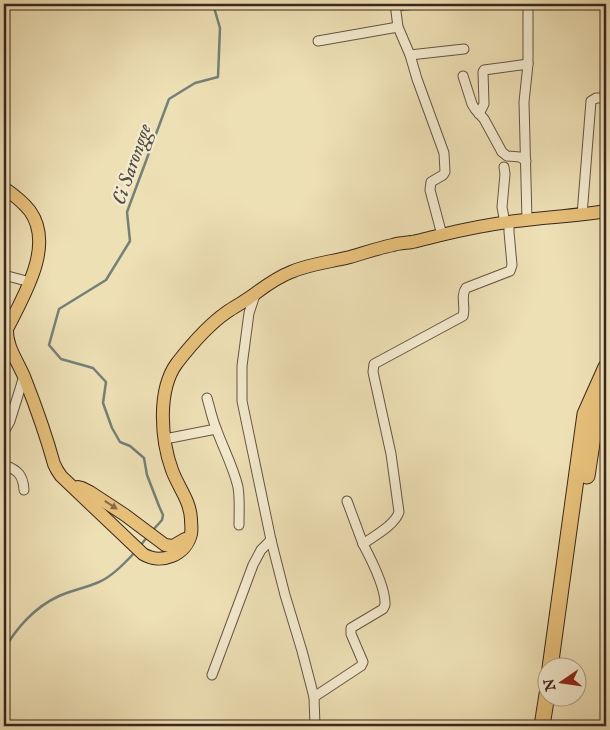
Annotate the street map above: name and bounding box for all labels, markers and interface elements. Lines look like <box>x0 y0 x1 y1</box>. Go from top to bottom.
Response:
water label: Ci Sarongge <box>107 120 159 209</box>
one-way arrow <box>104 501 117 510</box>
north arrow <box>538 658 588 708</box>
text: N <box>540 677 561 694</box>

